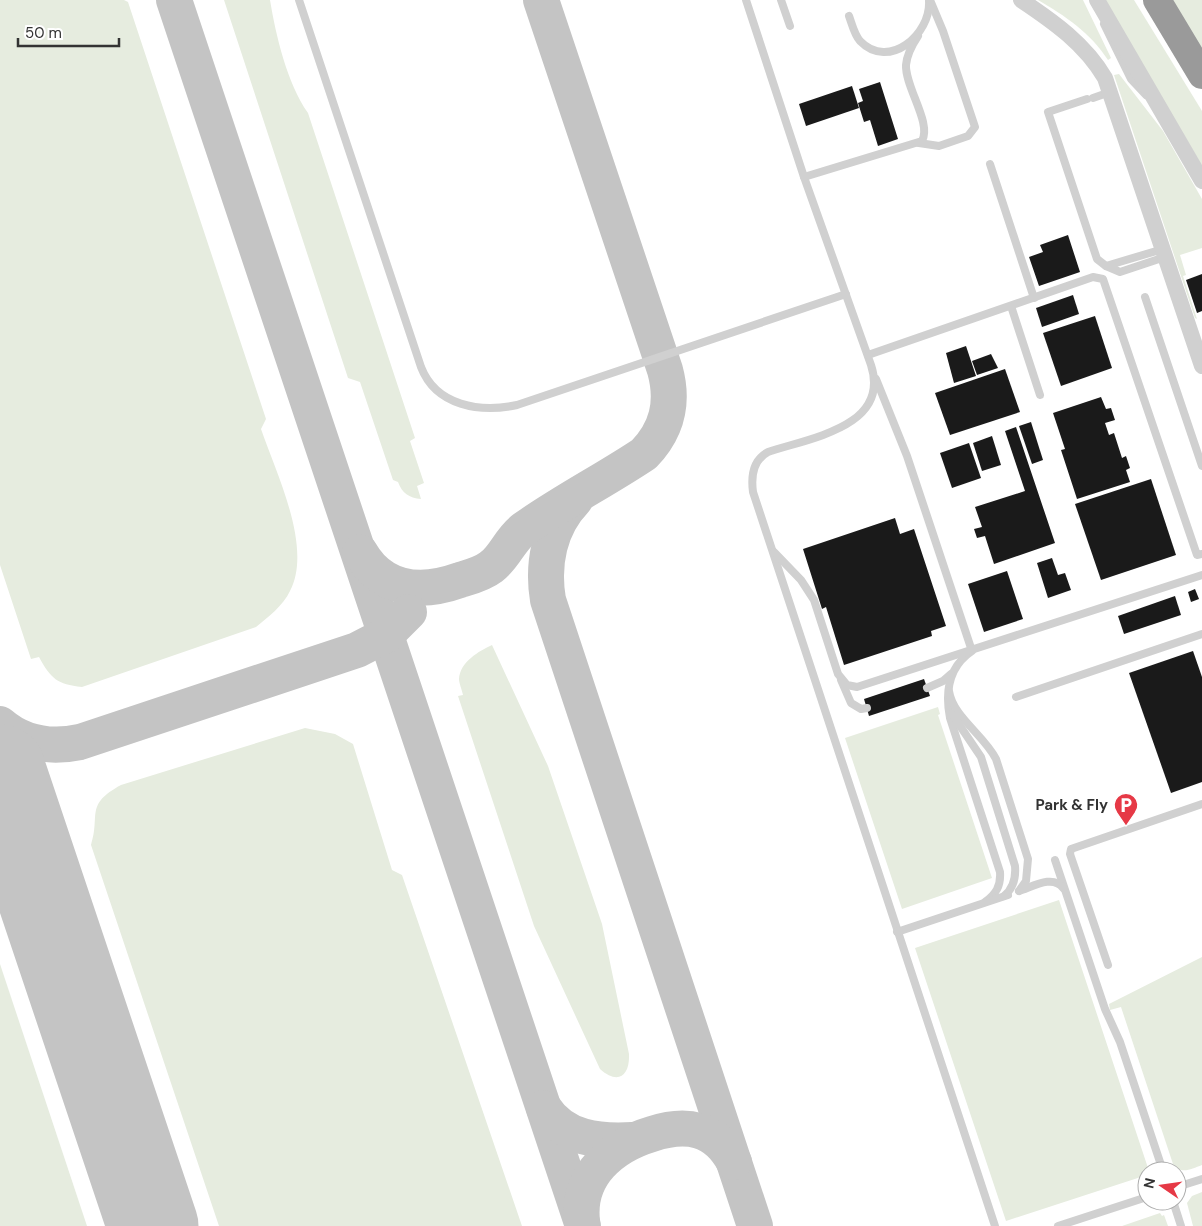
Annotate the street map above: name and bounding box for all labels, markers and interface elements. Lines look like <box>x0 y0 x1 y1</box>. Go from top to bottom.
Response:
scale bar <box>18 15 119 47</box>
text: 50 m <box>25 23 62 43</box>
parking icon: Park & Fly <box>1113 792 1139 826</box>
place label: Park & Fly <box>1036 795 1108 815</box>
north arrow <box>1137 1161 1187 1211</box>
text: N <box>1139 1176 1159 1190</box>

